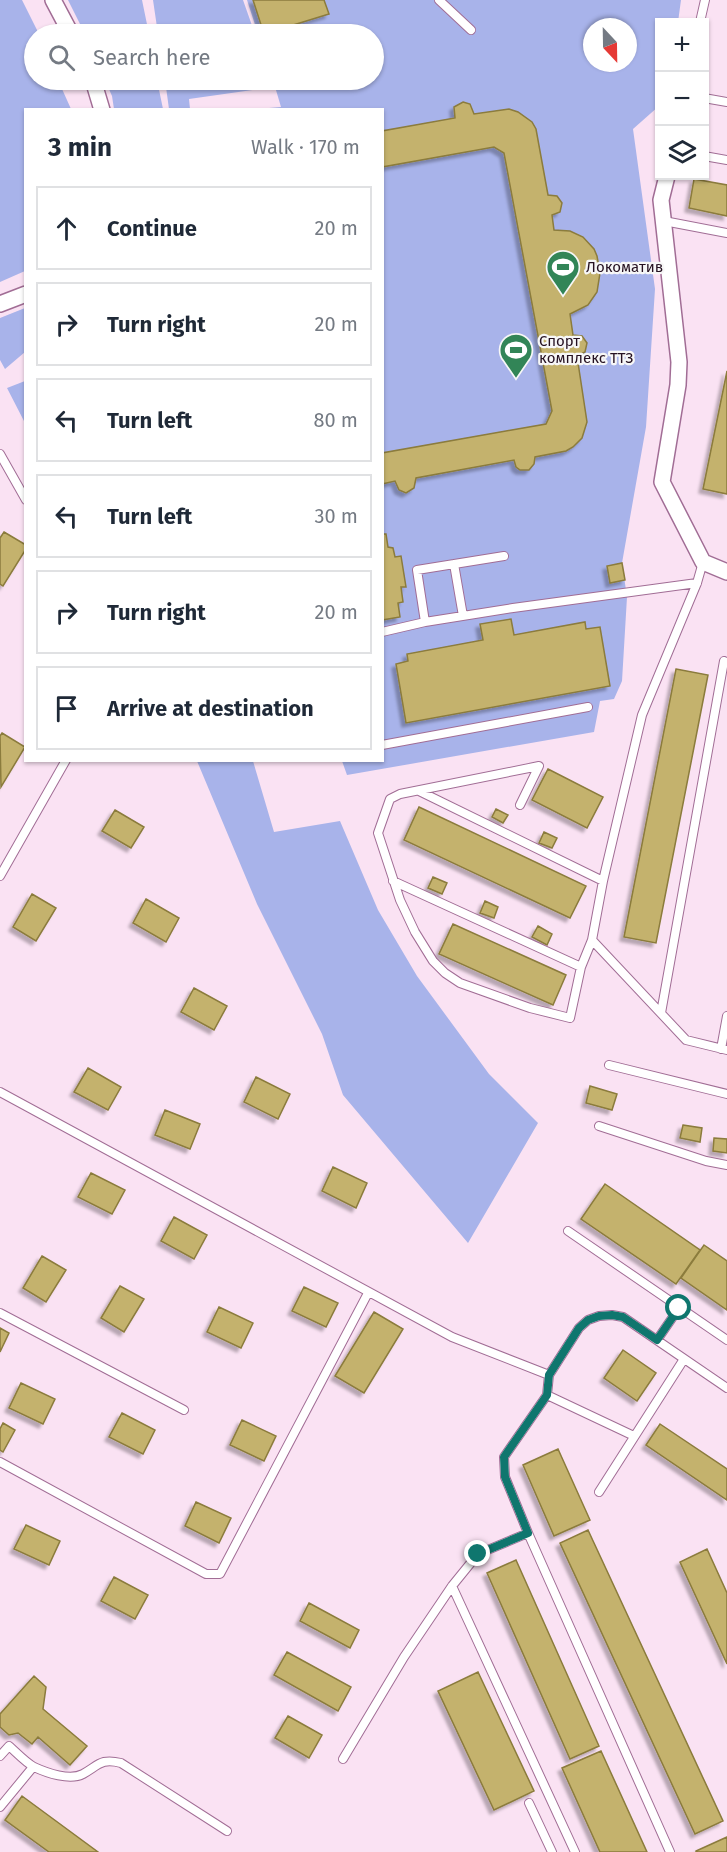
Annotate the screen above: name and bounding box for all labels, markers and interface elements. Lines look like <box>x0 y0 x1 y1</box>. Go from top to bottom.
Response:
north arrow <box>583 18 637 72</box>
map controls <box>655 18 709 180</box>
button: + <box>655 18 709 72</box>
search box <box>24 24 384 90</box>
icon: search <box>45 41 78 74</box>
text: Search here <box>93 44 211 71</box>
button: − <box>655 72 709 126</box>
button: layers <box>655 126 709 180</box>
text: 3 min <box>48 132 112 163</box>
text: Walk · 170 m <box>251 135 360 159</box>
icon: ahead <box>50 212 83 245</box>
text: Continue <box>107 215 197 242</box>
text: 20 m <box>315 216 358 240</box>
sports icon: Локоматив <box>545 249 581 296</box>
place label: Локоматив <box>586 258 663 276</box>
icon: right <box>50 308 83 341</box>
text: Turn right <box>107 311 206 338</box>
text: 20 m <box>315 312 358 336</box>
sports icon: Спорт комплекс ТТЗ <box>498 332 534 379</box>
place label: Спорт комплекс ТТЗ <box>539 332 633 367</box>
icon: left <box>50 404 83 437</box>
text: Turn left <box>107 407 192 434</box>
text: 80 m <box>313 408 358 432</box>
icon: left <box>50 500 83 533</box>
text: Turn left <box>107 503 192 530</box>
text: 30 m <box>314 504 358 528</box>
icon: right <box>50 596 83 629</box>
text: Turn right <box>107 599 206 626</box>
text: 20 m <box>315 600 358 624</box>
icon: arrive <box>50 692 83 725</box>
text: Arrive at destination <box>107 695 314 722</box>
route start <box>665 1294 691 1320</box>
route end <box>464 1540 490 1566</box>

